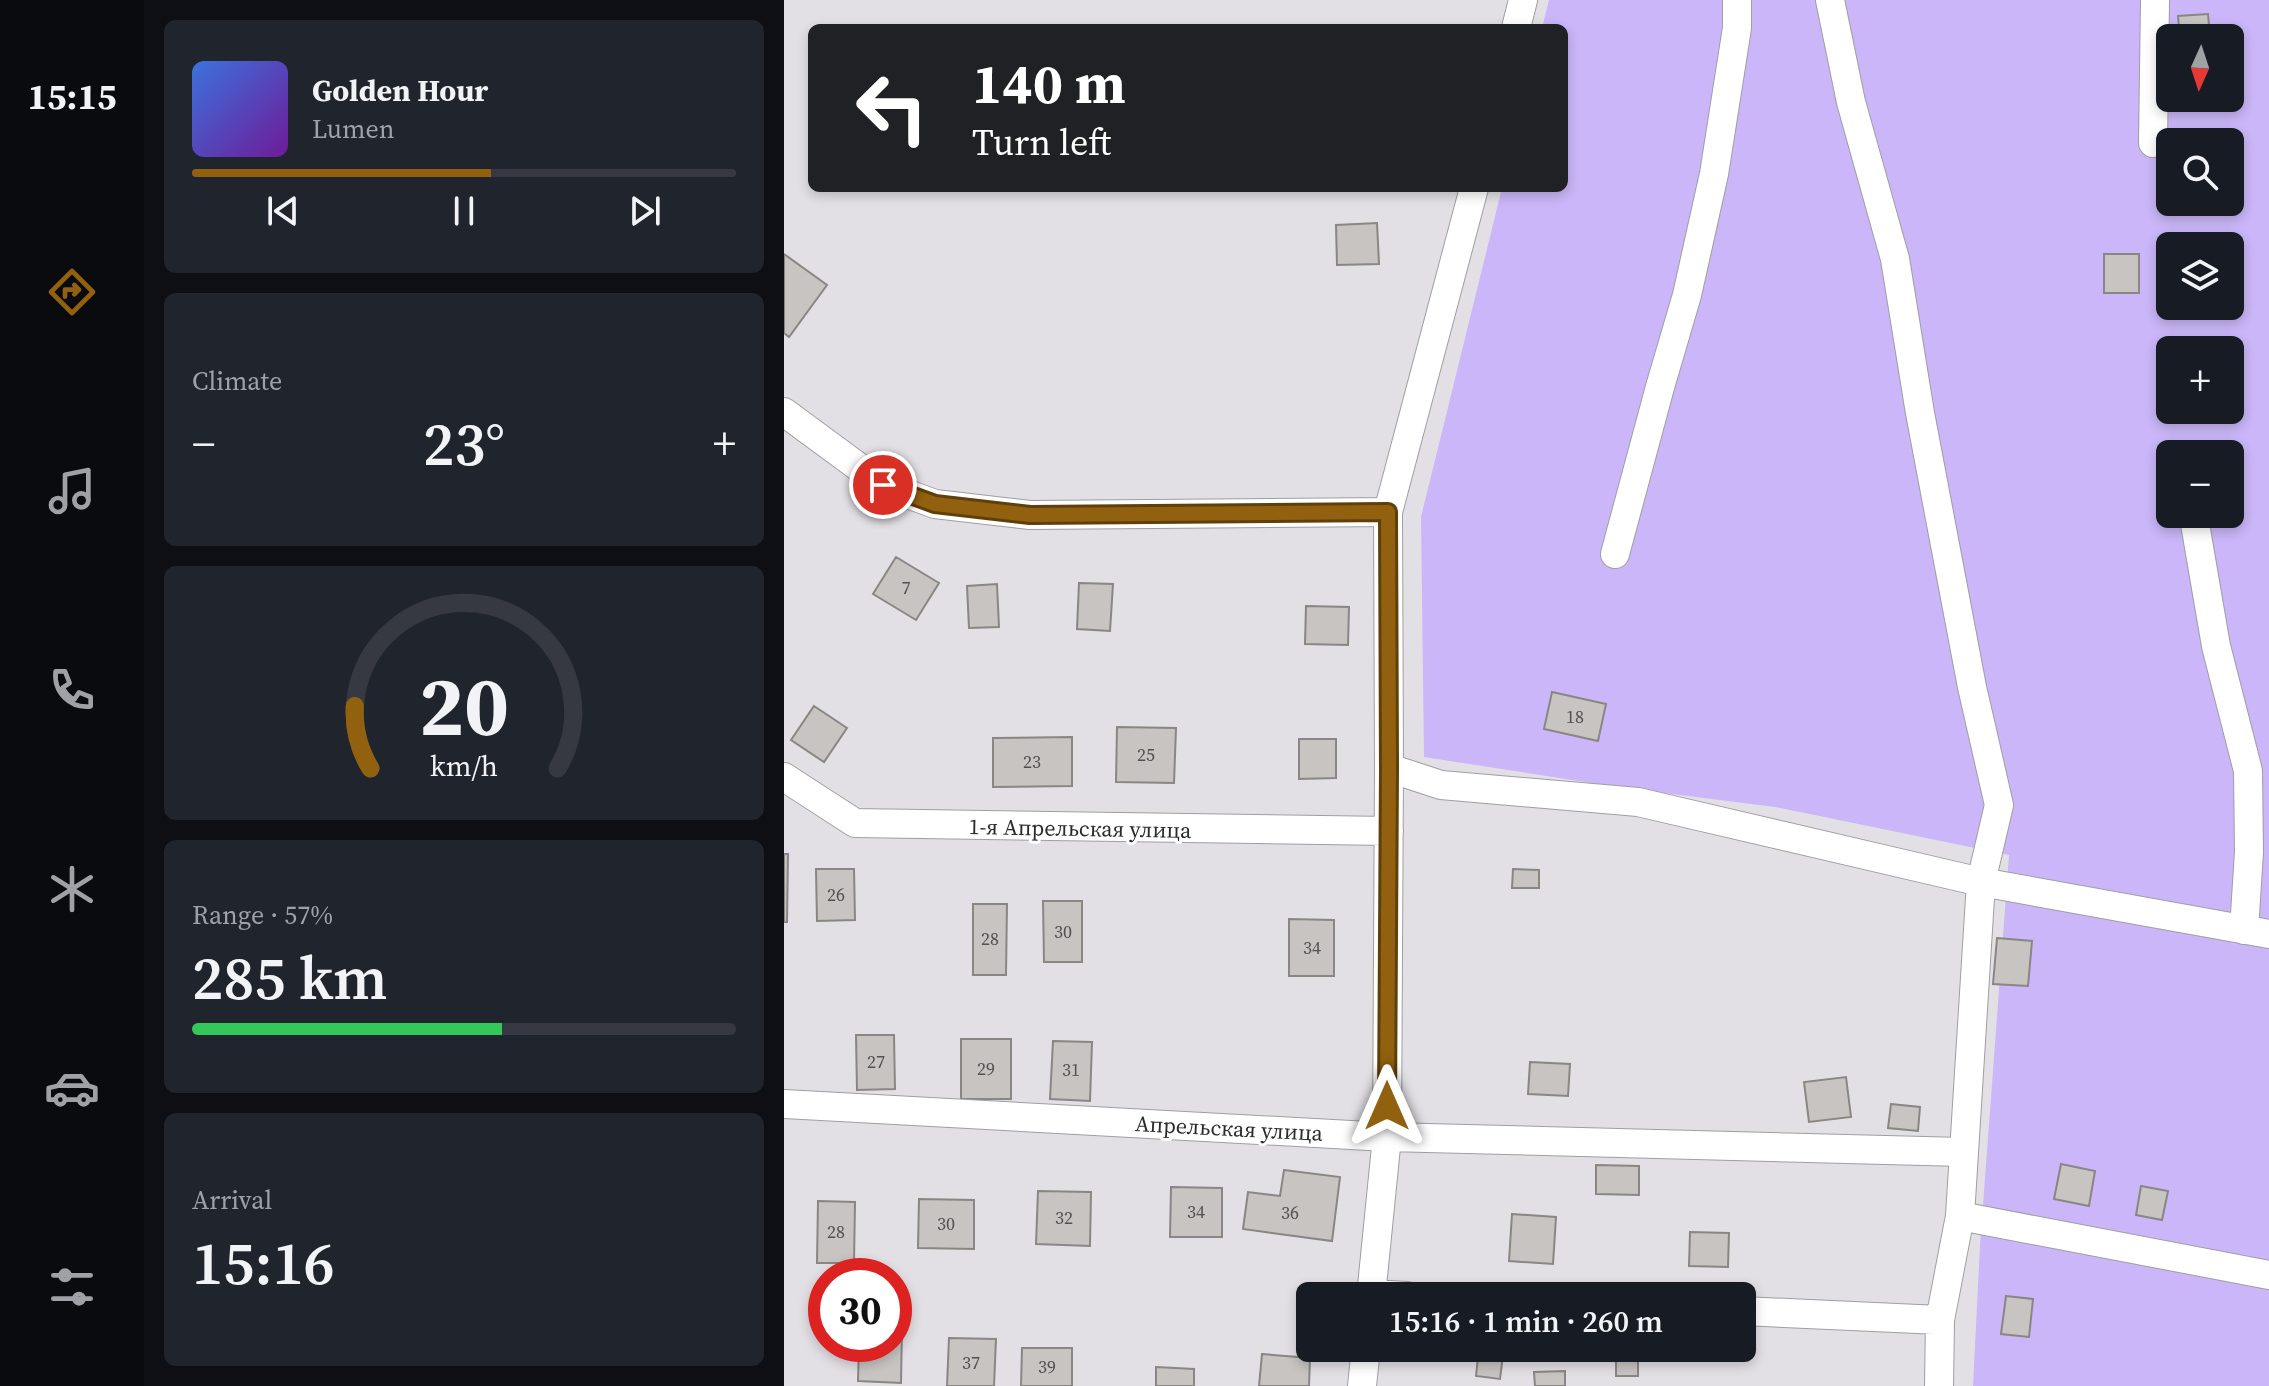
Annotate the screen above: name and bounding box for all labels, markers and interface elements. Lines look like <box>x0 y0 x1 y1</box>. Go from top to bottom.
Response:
north arrow <box>2156 24 2244 112</box>
map controls <box>2156 24 2244 528</box>
text: 140 m <box>972 45 1126 122</box>
icon: left <box>840 56 944 160</box>
text: Golden Hour <box>312 70 488 111</box>
text: 15:15 <box>28 72 116 121</box>
text: Lumen <box>312 111 394 147</box>
text: Turn left <box>972 118 1111 167</box>
button: search <box>2156 128 2244 216</box>
icon: previous <box>261 189 305 233</box>
icon: pause <box>442 189 486 233</box>
icon: next <box>623 189 667 233</box>
button: layers <box>2156 232 2244 320</box>
icon: directions <box>44 264 100 320</box>
button: + <box>2156 336 2244 424</box>
text: Climate <box>192 363 282 399</box>
text: 23° <box>423 403 505 485</box>
text: − <box>192 413 215 474</box>
text: + <box>713 413 736 474</box>
button: − <box>2156 440 2244 528</box>
pin <box>849 451 917 519</box>
icon: music <box>44 463 100 519</box>
icon: arrive <box>861 463 905 507</box>
house number: 7 <box>902 575 911 600</box>
text: 20 <box>419 649 509 763</box>
icon: phone <box>44 662 100 718</box>
house number: 18 <box>1566 704 1584 729</box>
house number: 25 <box>1137 742 1155 767</box>
text: km/h <box>430 746 498 786</box>
house number: 23 <box>1023 749 1041 774</box>
street label: 1-я Апрельская улица <box>968 811 1192 845</box>
icon: climate <box>44 861 100 917</box>
house number: 26 <box>827 882 845 907</box>
text: Range · 57% <box>192 897 333 933</box>
house number: 30 <box>1054 919 1072 944</box>
house number: 28 <box>981 926 999 951</box>
house number: 34 <box>1303 935 1321 960</box>
text: 285 km <box>192 937 388 1019</box>
house number: 27 <box>867 1049 885 1074</box>
house number: 29 <box>977 1056 995 1081</box>
house number: 31 <box>1062 1057 1080 1082</box>
icon: car <box>44 1060 100 1116</box>
position arrow <box>1345 1064 1429 1148</box>
street label: Апрельская улица <box>1134 1108 1325 1148</box>
text: Arrival <box>192 1182 272 1218</box>
house number: 34 <box>1187 1199 1205 1224</box>
house number: 36 <box>1281 1200 1299 1225</box>
house number: 32 <box>1055 1205 1073 1230</box>
house number: 30 <box>937 1211 955 1236</box>
house number: 28 <box>827 1219 845 1244</box>
text: 15:16 <box>192 1222 335 1304</box>
speed limit sign: 30 <box>808 1258 912 1362</box>
icon: filters <box>44 1259 100 1315</box>
text: 15:16 · 1 min · 260 m <box>1389 1301 1663 1342</box>
house number: 37 <box>962 1350 980 1375</box>
house number: 39 <box>1038 1354 1056 1379</box>

